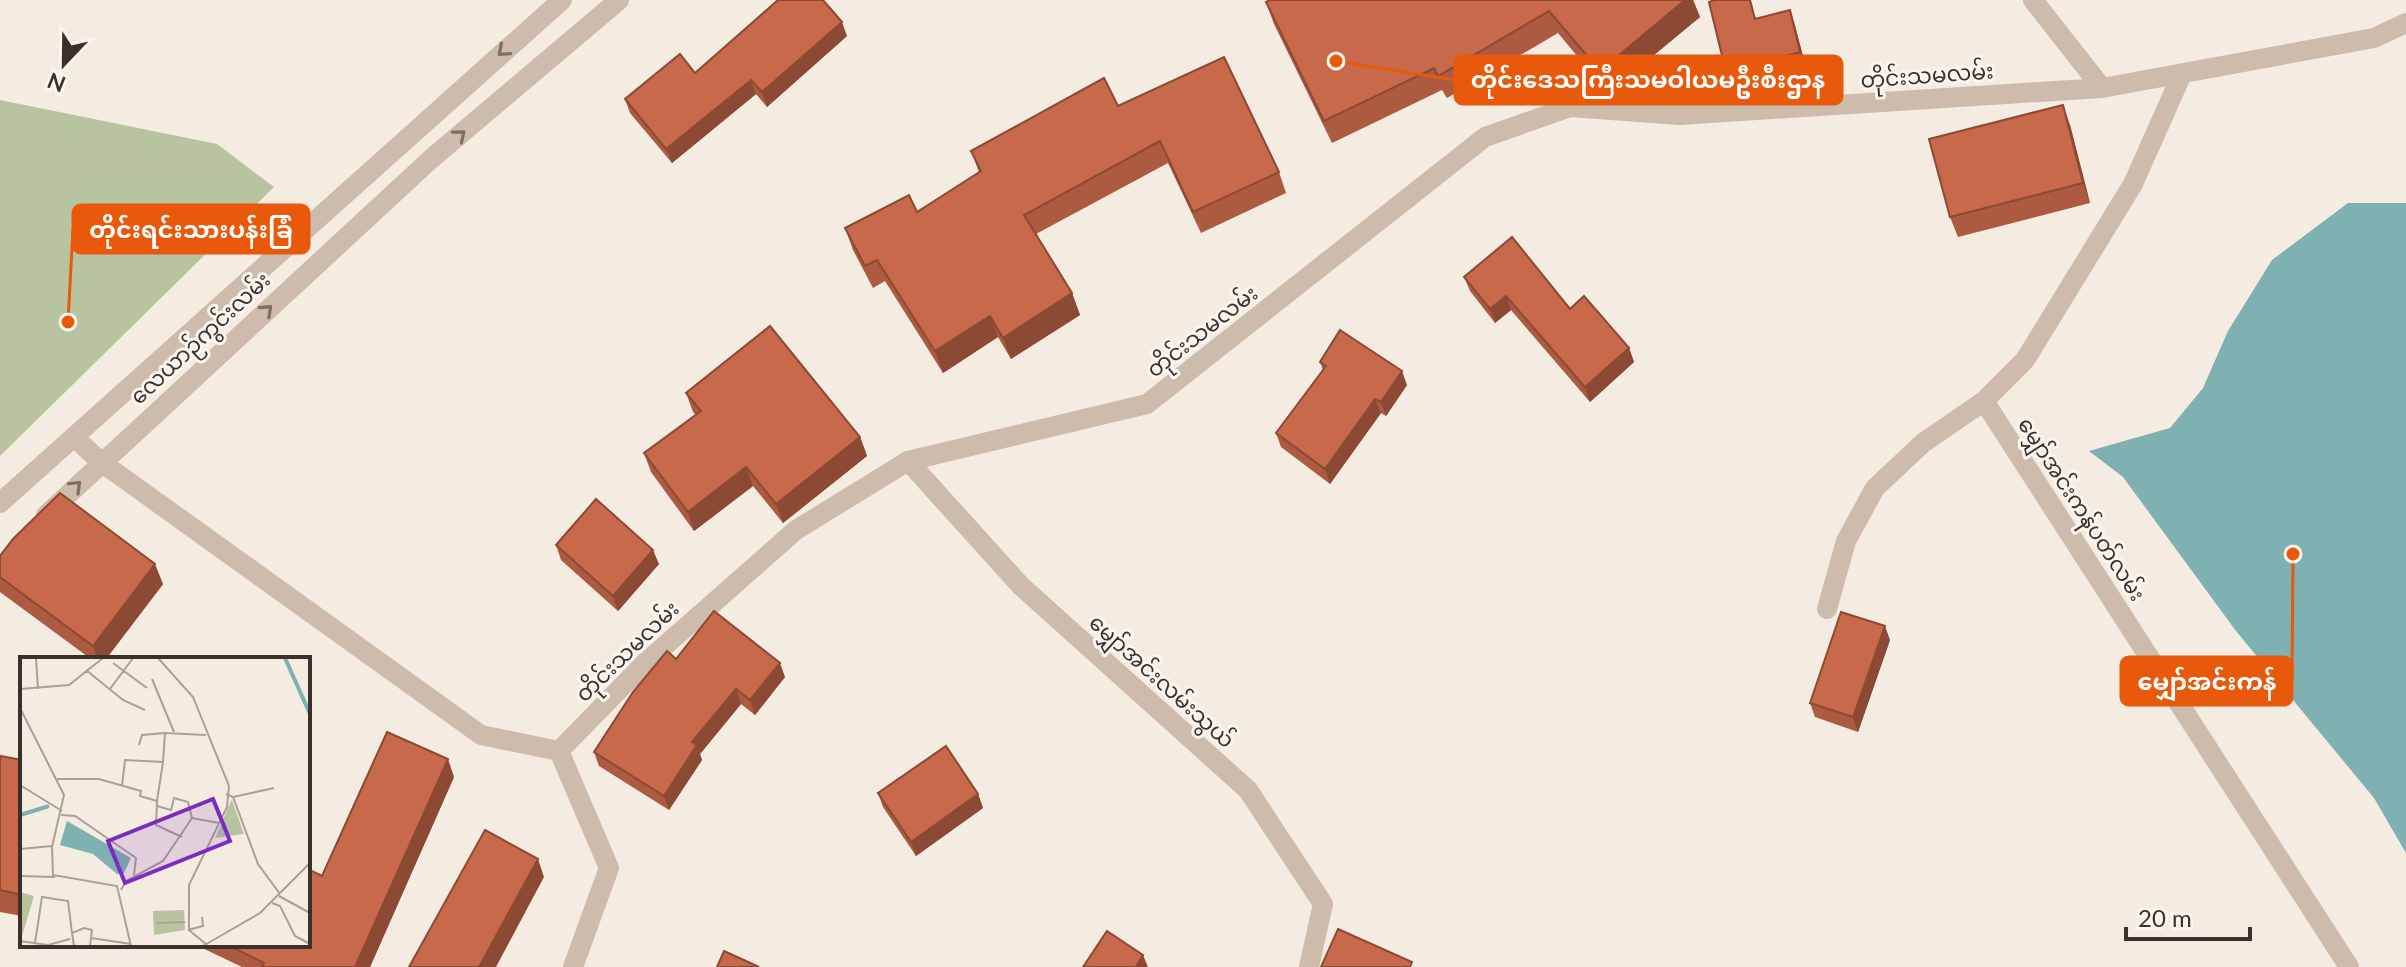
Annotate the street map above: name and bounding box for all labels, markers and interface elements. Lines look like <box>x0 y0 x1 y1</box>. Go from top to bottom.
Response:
north arrow <box>24 24 104 104</box>
one-way arrow <box>498 41 512 56</box>
street label: တိုင်းသမလမ်း <box>1859 55 1995 98</box>
callout: တိုင်းဒေသကြီးသမဝါယမဦးစီးဌာန <box>1455 56 1842 104</box>
text: တိုင်းဒေသကြီးသမဝါယမဦးစီးဌာန <box>1471 64 1825 99</box>
text: N <box>43 67 69 99</box>
one-way arrow <box>450 130 465 145</box>
callout: တိုင်းရင်းသားပန်းခြံ <box>73 205 309 253</box>
text: တိုင်းရင်းသားပန်းခြံ <box>89 214 293 249</box>
street label: လေယာဉ်ကွင်းလမ်း <box>123 265 279 413</box>
street label: တိုင်းသမလမ်း <box>1140 278 1266 386</box>
one-way arrow <box>258 304 272 319</box>
street label: မျှော်အင်းကန်ပတ်လမ်း <box>2009 411 2153 608</box>
one-way arrow <box>67 481 81 495</box>
street label: တိုင်းသမလမ်း <box>569 594 688 710</box>
street label: မျှော်အင်းလမ်းသွယ် <box>1081 607 1241 757</box>
inset map <box>20 657 310 947</box>
callout: မျှော်အင်းကန် <box>2121 657 2292 705</box>
text: မျှော်အင်းကန် <box>2137 666 2277 702</box>
scale bar <box>2126 891 2250 941</box>
text: 20 m <box>2138 903 2192 932</box>

